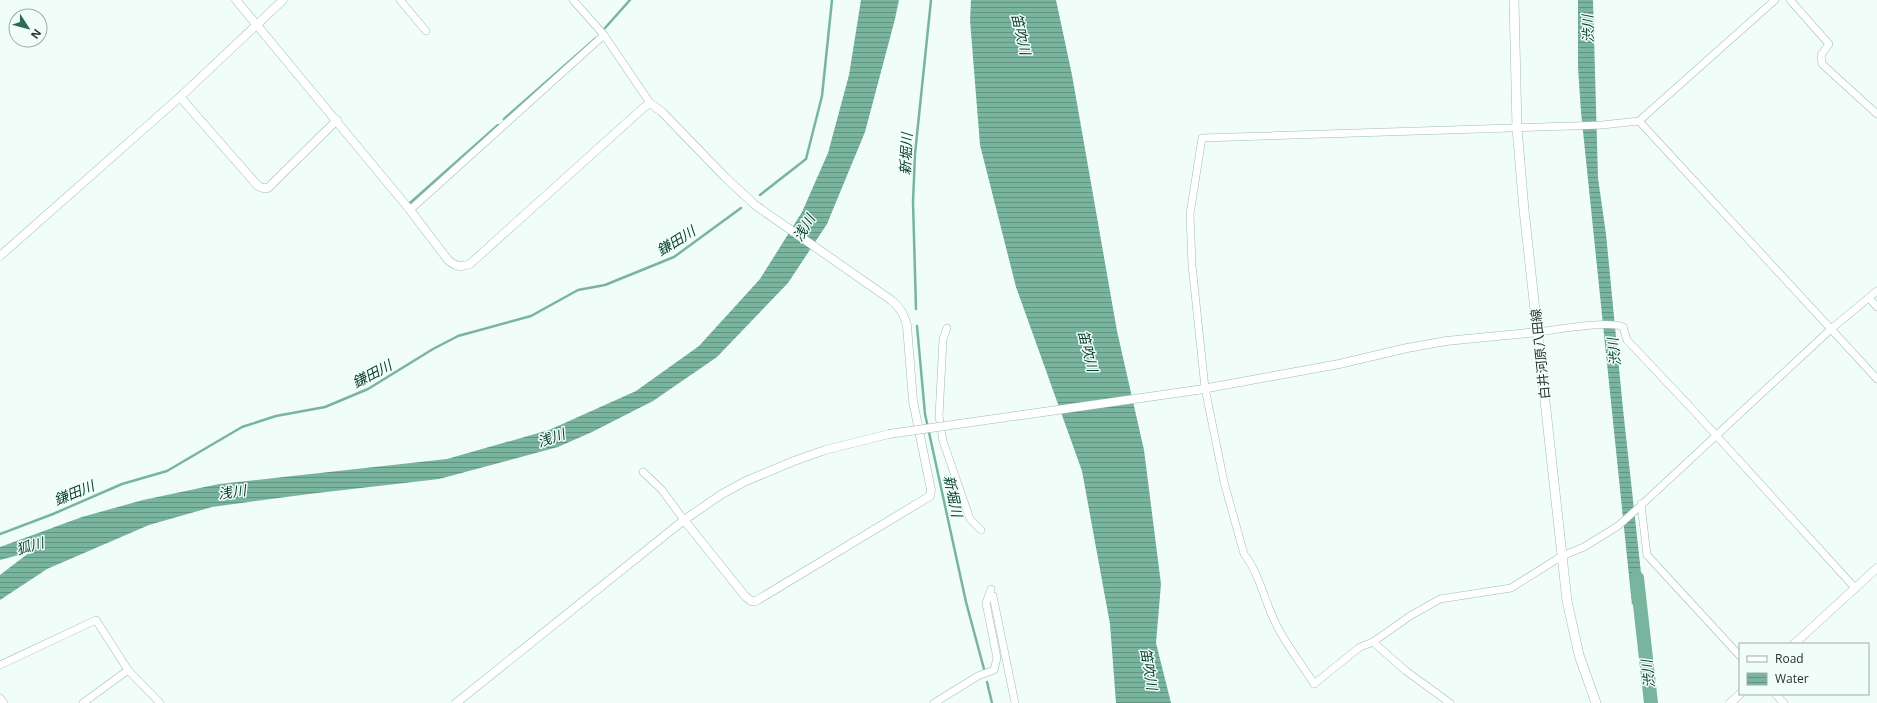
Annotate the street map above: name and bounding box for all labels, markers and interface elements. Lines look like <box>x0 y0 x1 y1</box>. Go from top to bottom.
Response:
north arrow <box>8 8 48 48</box>
water label: 笛吹川 <box>1008 11 1036 58</box>
water label: 渋川 <box>1577 13 1597 43</box>
text: N <box>28 26 45 42</box>
water label: 新堀川 <box>895 131 916 175</box>
water label: 浅川 <box>788 209 820 245</box>
water label: 鎌田川 <box>653 220 700 260</box>
street label: 白井河原八田線 <box>1526 308 1554 400</box>
water label: 笛吹川 <box>1074 328 1103 375</box>
water label: 渋川 <box>1602 335 1624 367</box>
water label: 鎌田川 <box>349 354 397 392</box>
water label: 浅川 <box>535 423 569 451</box>
water label: 新堀川 <box>940 473 968 520</box>
water label: 鎌田川 <box>51 475 99 509</box>
water label: 浅川 <box>217 480 249 503</box>
water label: 狐川 <box>14 532 48 558</box>
legend <box>1739 643 1869 695</box>
water label: 笛吹川 <box>1137 647 1162 693</box>
text: Road <box>1775 650 1804 667</box>
water label: 渋川 <box>1636 657 1658 689</box>
text: Water <box>1775 670 1809 687</box>

